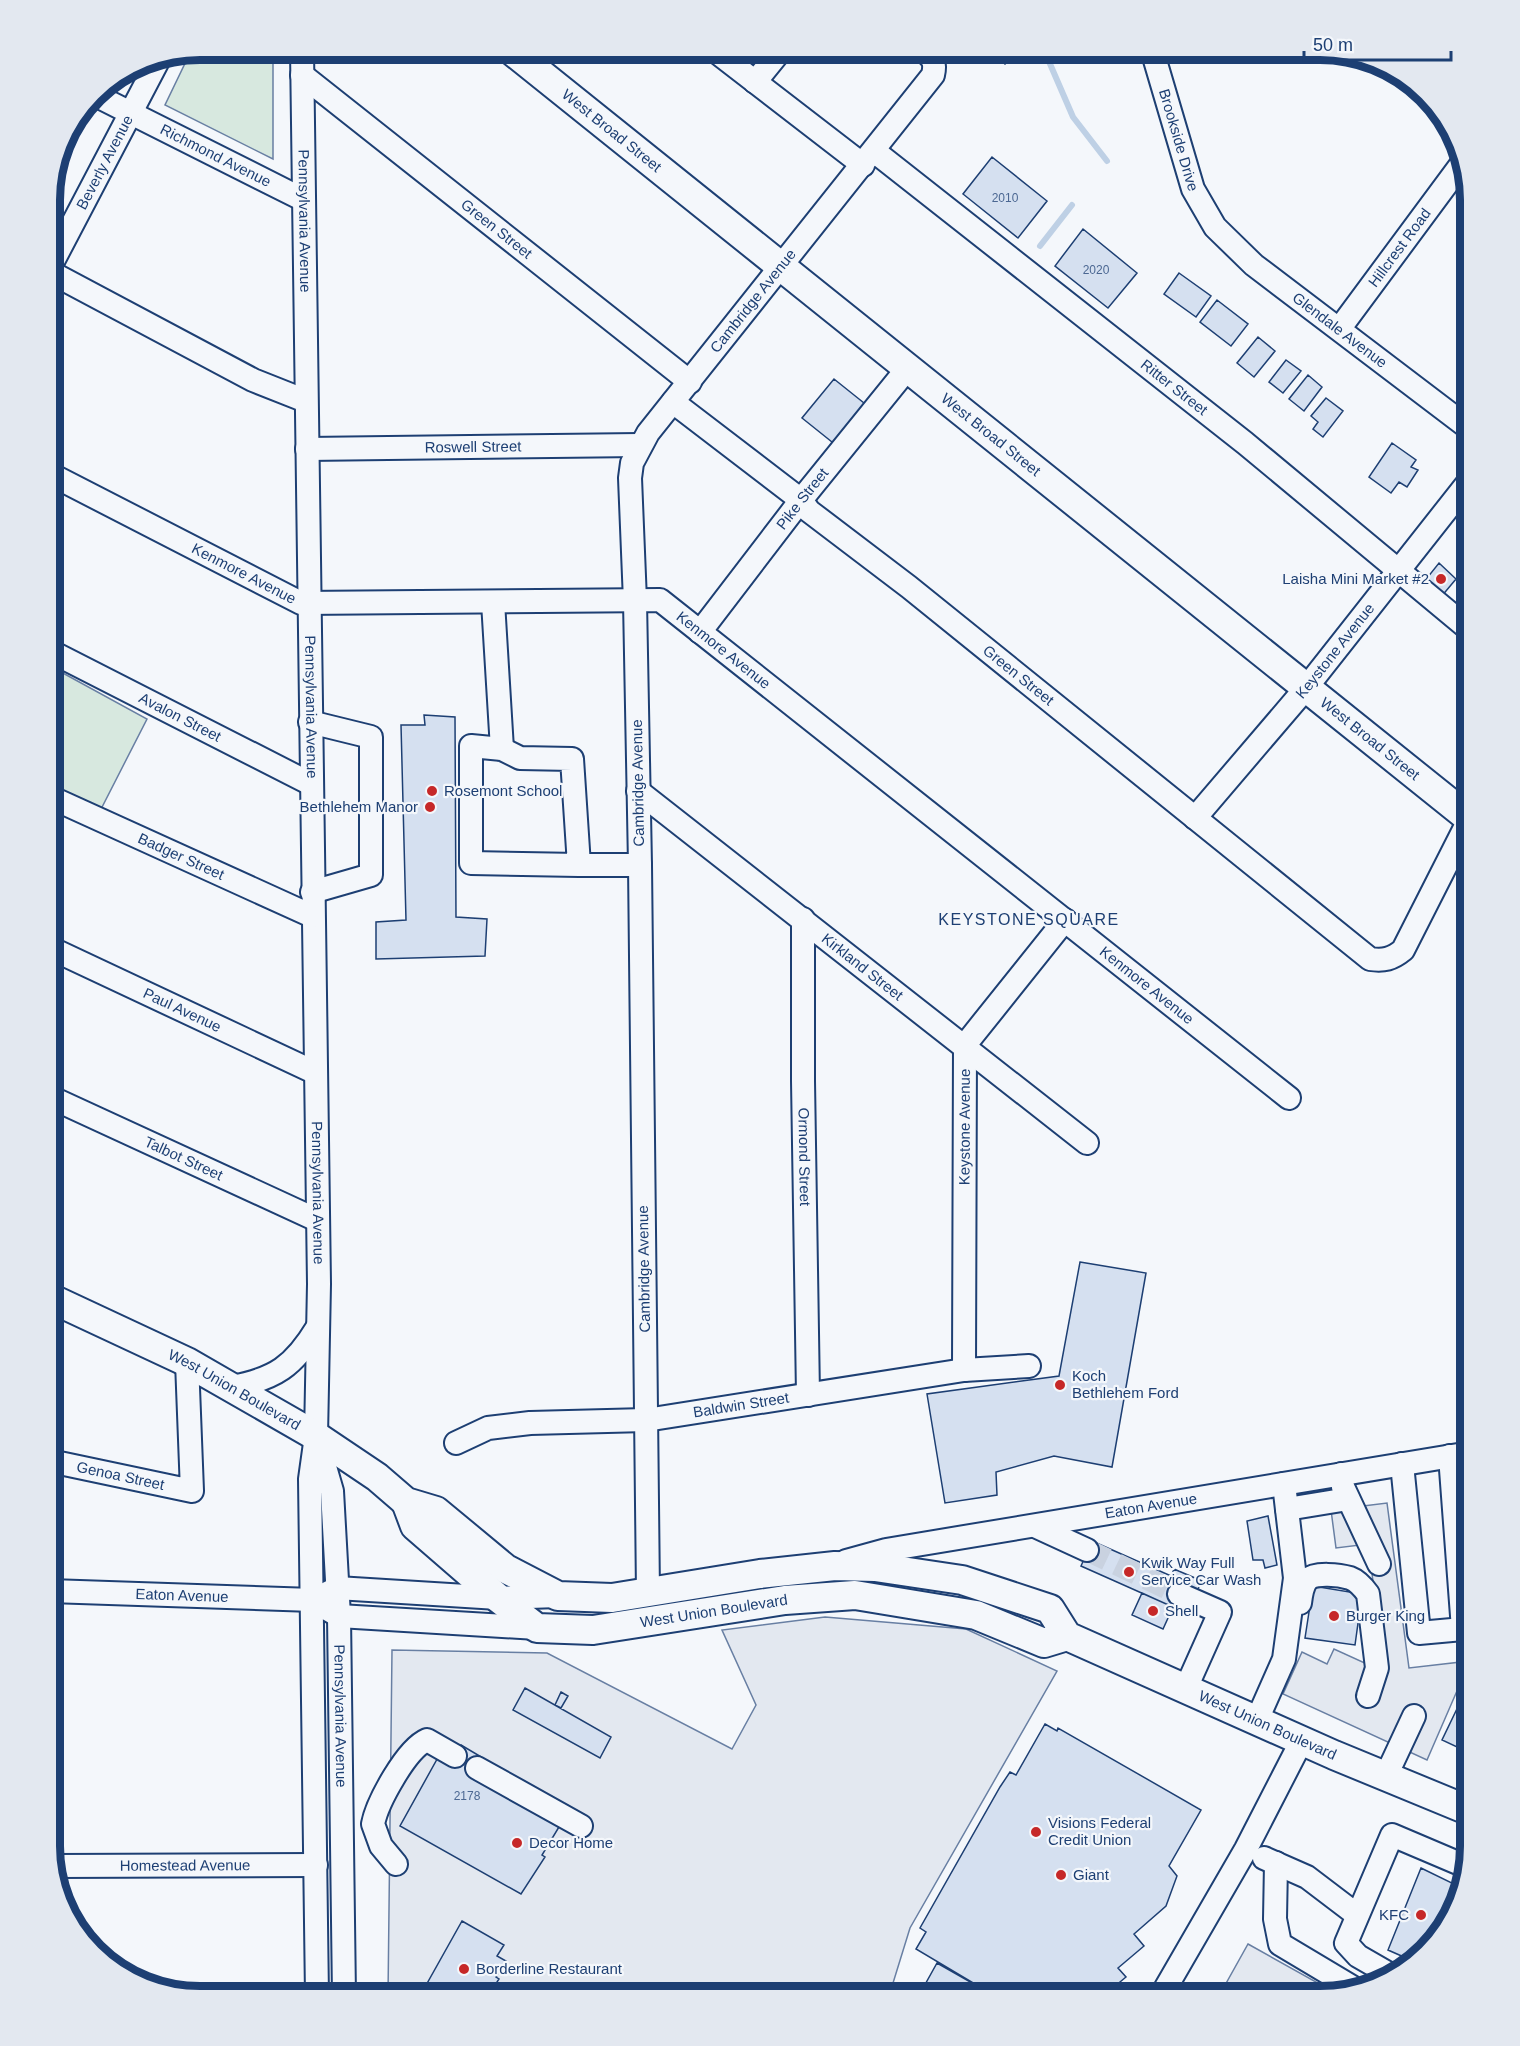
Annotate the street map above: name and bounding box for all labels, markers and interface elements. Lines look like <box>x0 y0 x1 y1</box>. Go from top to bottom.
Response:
scale bar <box>1304 24 1451 62</box>
text: 50 m <box>1313 35 1353 55</box>
street label: West Broad Street <box>559 85 666 176</box>
street label: Brookside Drive <box>1156 87 1202 193</box>
street label: Beverly Avenue <box>73 112 136 212</box>
street label: Richmond Avenue <box>158 120 274 190</box>
street label: Pennsylvania Avenue <box>295 149 314 293</box>
house number: 2010 <box>992 191 1019 205</box>
street label: Green Street <box>458 195 536 262</box>
street label: Hillcrest Road <box>1364 205 1434 290</box>
street label: Cambridge Avenue <box>706 246 799 356</box>
house number: 2020 <box>1083 263 1110 277</box>
street label: Glendale Avenue <box>1290 288 1391 371</box>
street label: Ritter Street <box>1138 355 1212 419</box>
street label: West Broad Street <box>938 389 1045 480</box>
street label: Roswell Street <box>424 437 522 456</box>
street label: Pike Street <box>773 464 832 533</box>
street label: Kenmore Avenue <box>189 539 299 607</box>
place label: Laisha Mini Market #2 <box>1282 570 1429 587</box>
marker: Laisha Mini Market #2 <box>1434 572 1448 586</box>
street label: Keystone Avenue <box>1292 600 1377 702</box>
street label: Kenmore Avenue <box>673 607 774 692</box>
street label: Pennsylvania Avenue <box>302 635 321 779</box>
street label: Green Street <box>980 641 1058 709</box>
street label: Avalon Street <box>136 689 225 745</box>
street label: West Broad Street <box>1317 693 1424 784</box>
street label: Cambridge Avenue <box>628 719 647 847</box>
place label: Rosemont School <box>444 782 562 799</box>
marker: Rosemont School <box>425 784 439 798</box>
place label: Bethlehem Manor <box>300 798 418 815</box>
marker: Bethlehem Manor <box>423 800 437 814</box>
street label: Badger Street <box>136 829 228 883</box>
district label: KEYSTONE SQUARE <box>938 911 1120 928</box>
street label: Kirkland Street <box>819 929 907 1004</box>
street label: Kenmore Avenue <box>1097 943 1197 1027</box>
street label: Paul Avenue <box>141 984 224 1035</box>
street label: Keystone Avenue <box>956 1069 973 1185</box>
street label: Ormond Street <box>795 1108 814 1207</box>
street label: Pennsylvania Avenue <box>309 1121 328 1265</box>
street label: Talbot Street <box>142 1133 226 1184</box>
street label: Cambridge Avenue <box>634 1205 653 1333</box>
street label: West Union Boulevard <box>166 1345 304 1433</box>
place label: Koch Bethlehem Ford <box>1072 1367 1179 1401</box>
marker: Koch Bethlehem Ford <box>1053 1378 1067 1392</box>
street label: Baldwin Street <box>692 1389 791 1420</box>
street label: Genoa Street <box>75 1458 167 1493</box>
street label: Eaton Avenue <box>1103 1489 1198 1522</box>
place label: Kwik Way Full Service Car Wash <box>1141 1554 1261 1588</box>
marker: Kwik Way Full Service Car Wash <box>1122 1565 1136 1579</box>
street label: Eaton Avenue <box>135 1585 229 1605</box>
street label: West Union Boulevard <box>639 1591 789 1631</box>
place label: Shell <box>1165 1602 1198 1619</box>
marker: Shell <box>1146 1604 1160 1618</box>
place label: Burger King <box>1346 1607 1425 1624</box>
marker: Burger King <box>1327 1609 1341 1623</box>
street label: Pennsylvania Avenue <box>331 1644 350 1788</box>
street label: West Union Boulevard <box>1196 1687 1339 1763</box>
house number: 2178 <box>454 1789 481 1803</box>
place label: Visions Federal Credit Union <box>1048 1814 1151 1848</box>
marker: Visions Federal Credit Union <box>1029 1825 1043 1839</box>
place label: Decor Home <box>529 1834 613 1851</box>
marker: Decor Home <box>510 1836 524 1850</box>
street label: Homestead Avenue <box>120 1856 250 1874</box>
place label: Giant <box>1073 1866 1110 1883</box>
marker: Giant <box>1054 1868 1068 1882</box>
place label: KFC <box>1379 1906 1409 1923</box>
marker: KFC <box>1414 1908 1428 1922</box>
place label: Borderline Restaurant <box>476 1960 623 1977</box>
marker: Borderline Restaurant <box>457 1962 471 1976</box>

